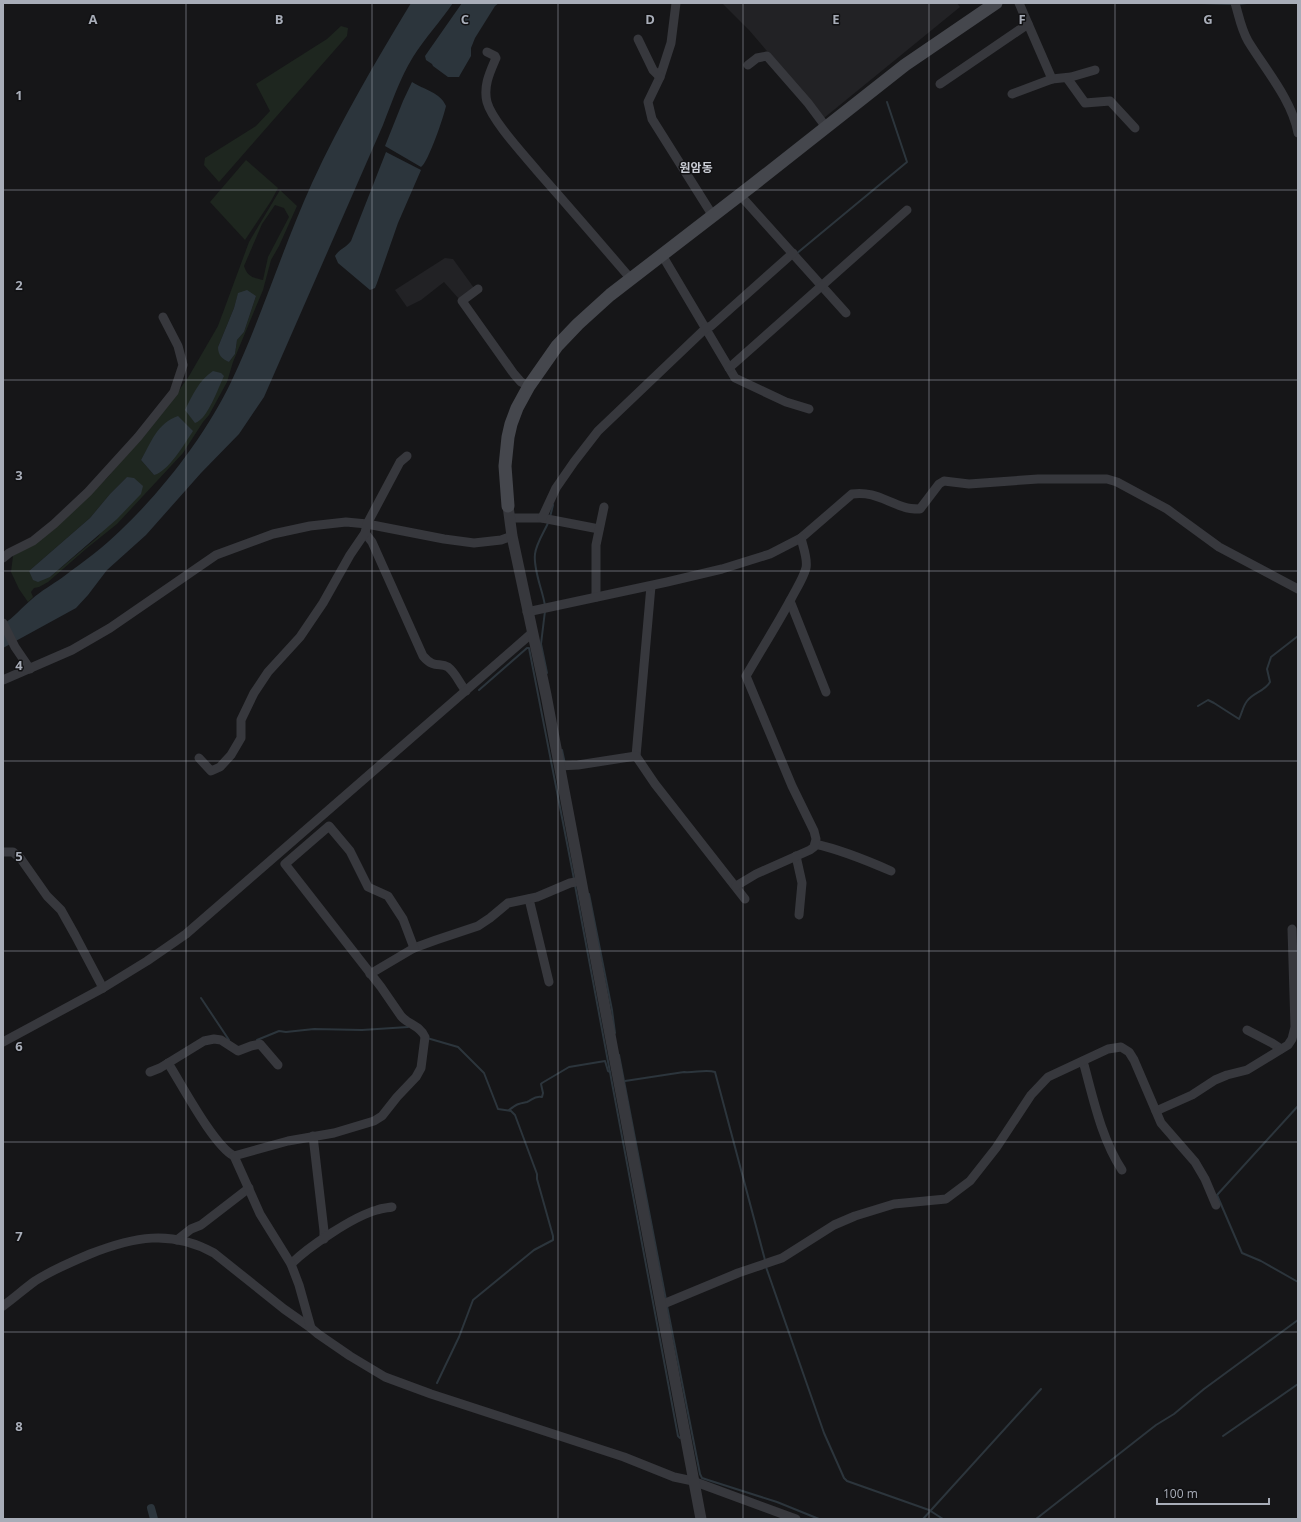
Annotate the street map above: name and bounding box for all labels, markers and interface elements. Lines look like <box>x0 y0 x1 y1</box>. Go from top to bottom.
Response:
text: A <box>89 10 98 28</box>
text: B <box>275 10 284 28</box>
text: C <box>461 10 469 28</box>
text: D <box>645 10 655 28</box>
text: E <box>832 10 840 28</box>
text: F <box>1018 10 1026 28</box>
text: G <box>1203 10 1213 28</box>
text: 1 <box>15 86 23 104</box>
district label: 원암동 <box>679 159 713 176</box>
text: 2 <box>15 276 23 294</box>
text: 3 <box>15 466 23 484</box>
text: 4 <box>15 656 23 674</box>
text: 5 <box>15 847 23 865</box>
text: 6 <box>15 1037 23 1055</box>
text: 7 <box>15 1227 23 1245</box>
text: 8 <box>15 1417 23 1435</box>
scale bar <box>1157 1480 1269 1506</box>
text: 100 m <box>1163 1485 1198 1502</box>

